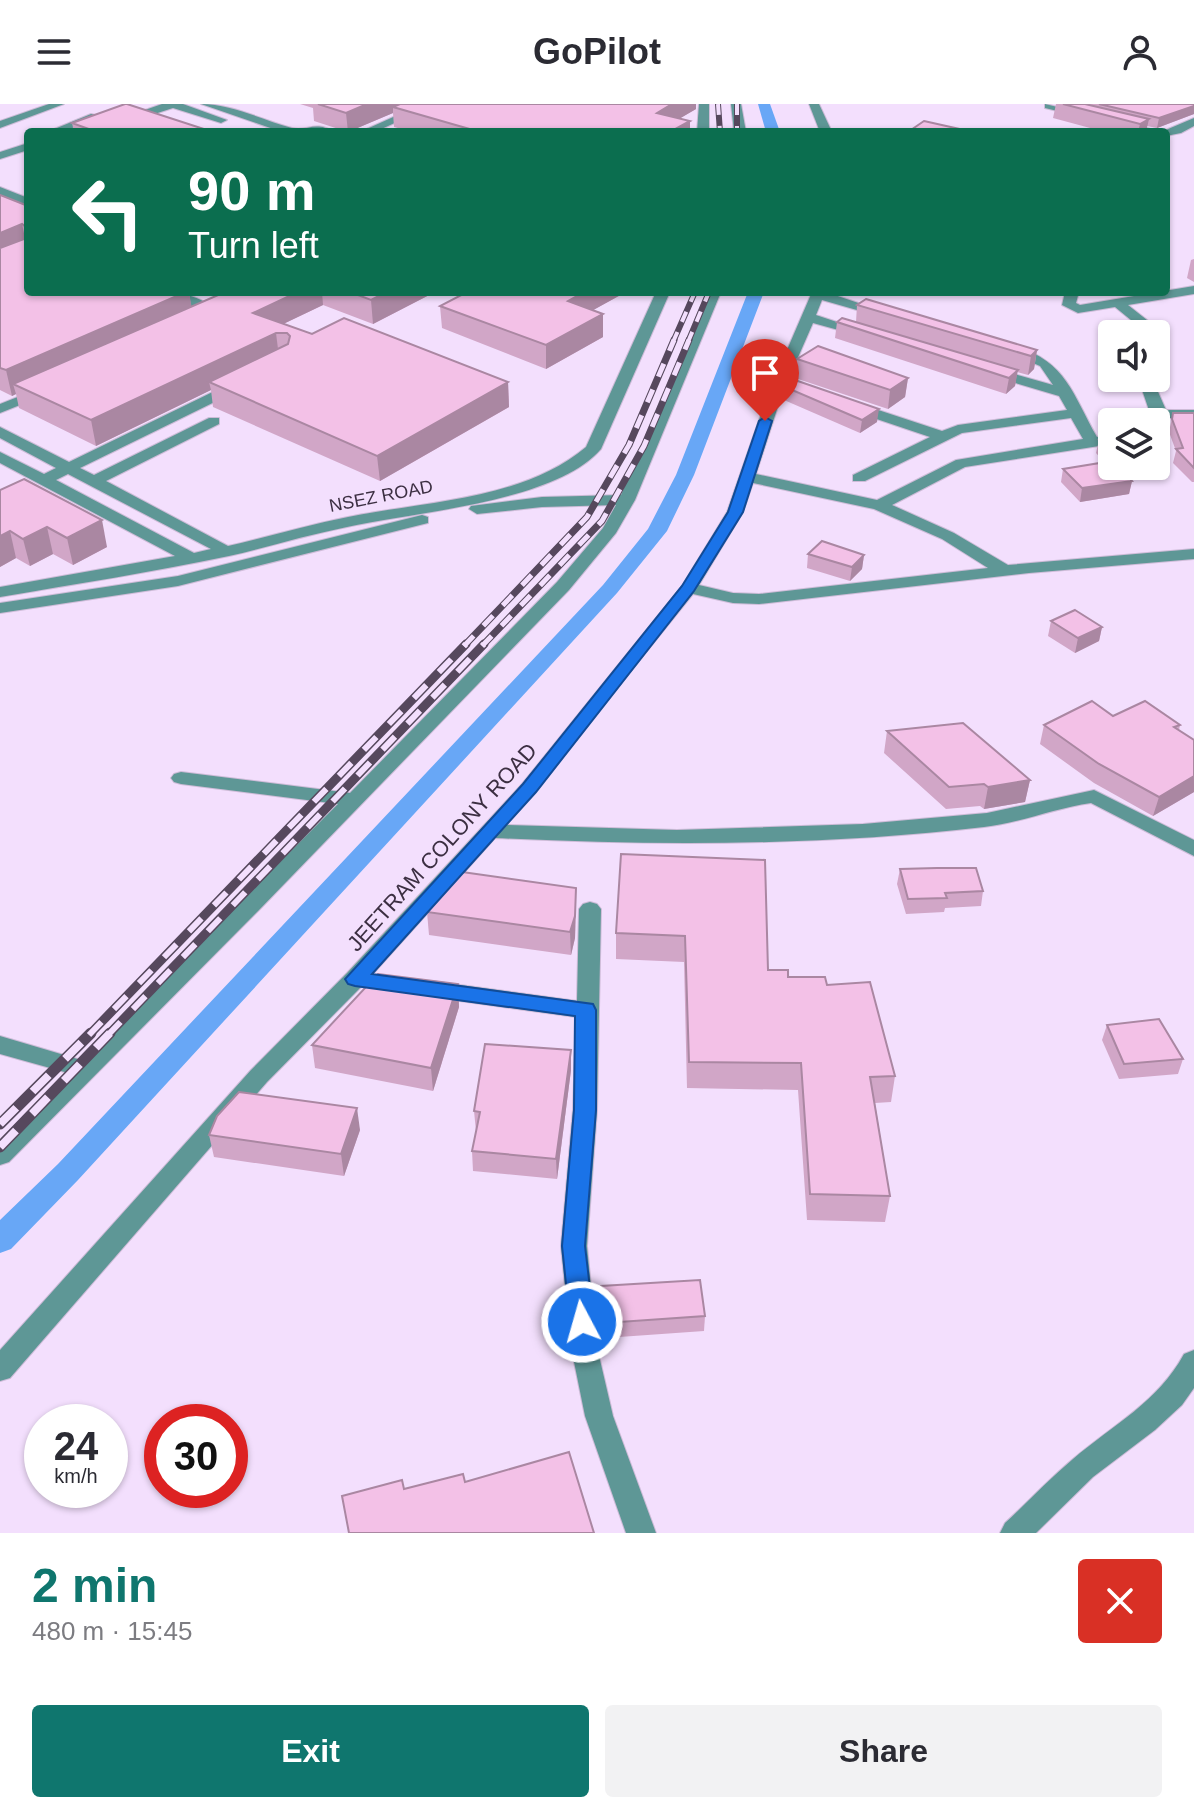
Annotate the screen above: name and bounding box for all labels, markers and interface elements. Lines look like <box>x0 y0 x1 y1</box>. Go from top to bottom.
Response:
icon: menu <box>32 30 76 74</box>
icon: person <box>1118 30 1162 74</box>
text: GoPilot <box>533 31 661 72</box>
text: 90 m <box>188 159 316 222</box>
icon: left <box>56 160 160 264</box>
text: Turn left <box>188 225 319 266</box>
map controls <box>1098 320 1170 480</box>
button: sound <box>1098 320 1170 392</box>
pin <box>731 339 799 421</box>
icon: arrive <box>743 351 787 395</box>
button: layers <box>1098 408 1170 480</box>
street label: NSEZ ROAD <box>328 476 434 516</box>
street label: JEETRAM COLONY ROAD <box>342 738 542 956</box>
position arrow <box>540 1280 624 1364</box>
speed limit sign: 30 <box>144 1404 248 1508</box>
text: 24 <box>54 1424 98 1468</box>
text: km/h <box>54 1465 98 1487</box>
text: 2 min <box>32 1559 157 1612</box>
button: close <box>1078 1559 1162 1643</box>
text: 480 m · 15:45 <box>32 1616 192 1646</box>
button: Exit <box>32 1705 589 1797</box>
button: Share <box>605 1705 1162 1797</box>

